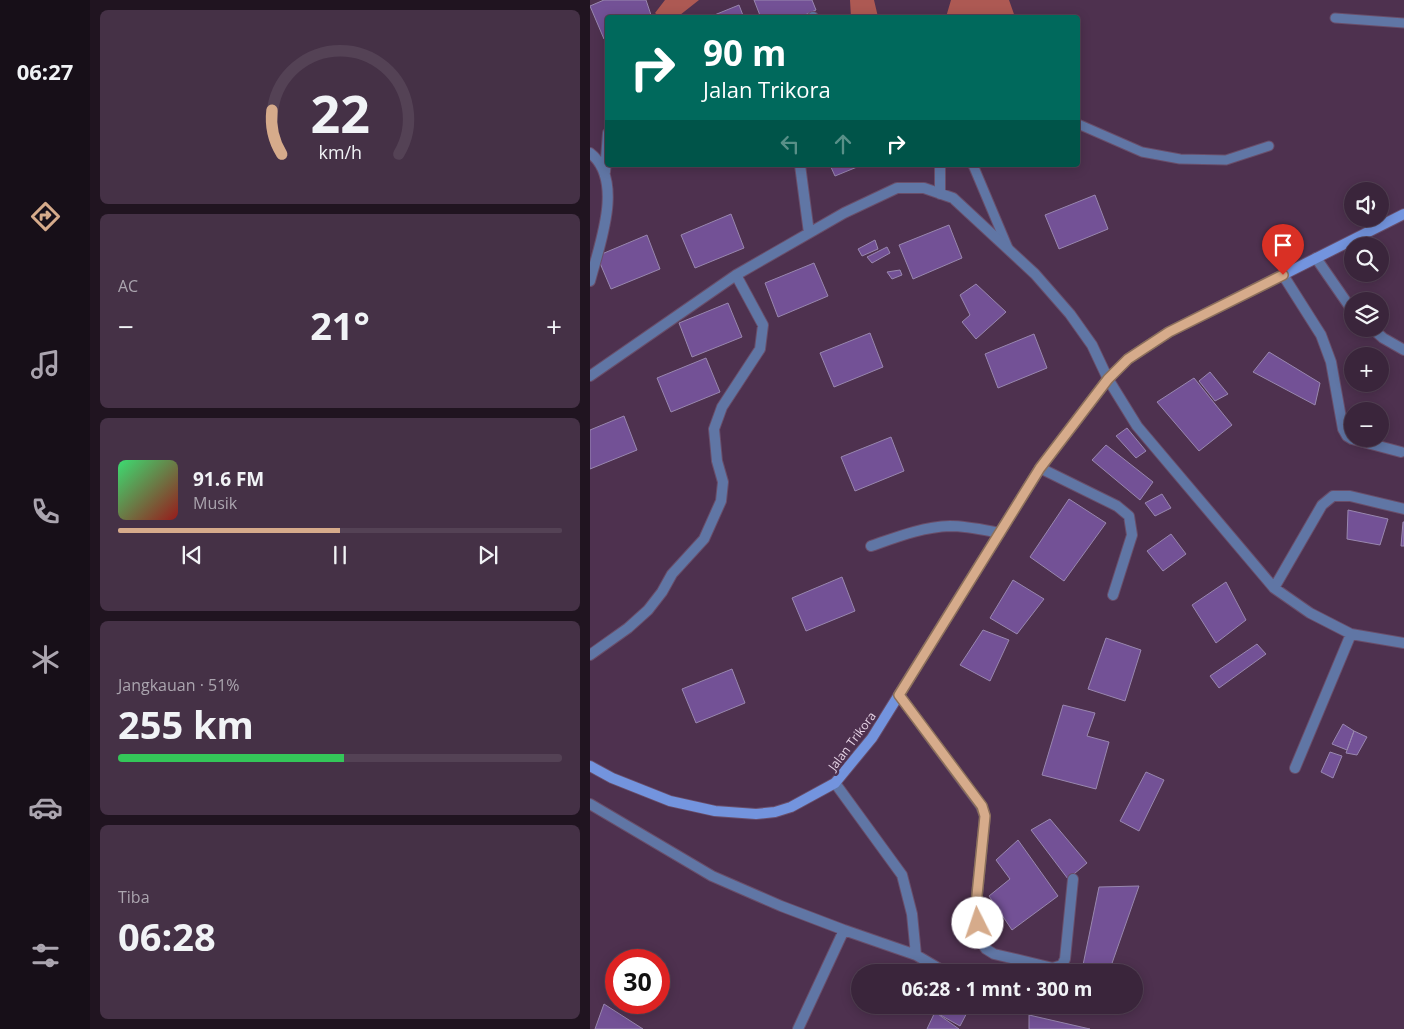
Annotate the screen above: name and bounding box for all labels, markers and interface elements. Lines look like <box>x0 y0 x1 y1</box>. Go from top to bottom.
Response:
text: 90 m <box>703 29 786 76</box>
icon: right <box>620 35 685 100</box>
text: 06:27 <box>17 56 73 86</box>
text: Jalan Trikora <box>703 74 831 104</box>
text: 22 <box>310 77 370 148</box>
icon: left <box>776 130 804 158</box>
icon: ahead <box>829 130 857 158</box>
icon: right <box>882 130 910 158</box>
text: km/h <box>318 140 362 164</box>
map controls <box>1344 182 1389 447</box>
button: sound <box>1344 182 1389 227</box>
icon: directions <box>28 199 63 234</box>
pin <box>1262 224 1304 275</box>
icon: arrive <box>1269 231 1297 259</box>
button: search <box>1344 237 1389 282</box>
text: AC <box>118 275 138 297</box>
button: layers <box>1344 292 1389 337</box>
text: 21° <box>310 299 370 351</box>
text: − <box>118 307 134 345</box>
text: + <box>546 307 562 345</box>
icon: music <box>28 347 63 382</box>
button: + <box>1344 347 1389 392</box>
button: − <box>1344 402 1389 447</box>
text: 91.6 FM <box>193 466 264 492</box>
text: Musik <box>193 492 237 514</box>
icon: phone <box>28 494 63 529</box>
icon: previous <box>178 541 206 569</box>
icon: pause <box>326 541 354 569</box>
icon: next <box>474 541 502 569</box>
icon: climate <box>28 642 63 677</box>
text: Jangkauan · 51% <box>118 674 240 696</box>
text: 255 km <box>118 698 254 750</box>
street label: Jalan Trikora <box>824 708 880 775</box>
icon: car <box>28 790 63 825</box>
text: Tiba <box>118 886 150 908</box>
position arrow <box>951 896 1003 948</box>
text: 06:28 <box>118 910 216 962</box>
icon: filters <box>28 938 63 973</box>
speed limit sign: 30 <box>605 949 670 1014</box>
text: 06:28 · 1 mnt · 300 m <box>902 976 1092 1002</box>

